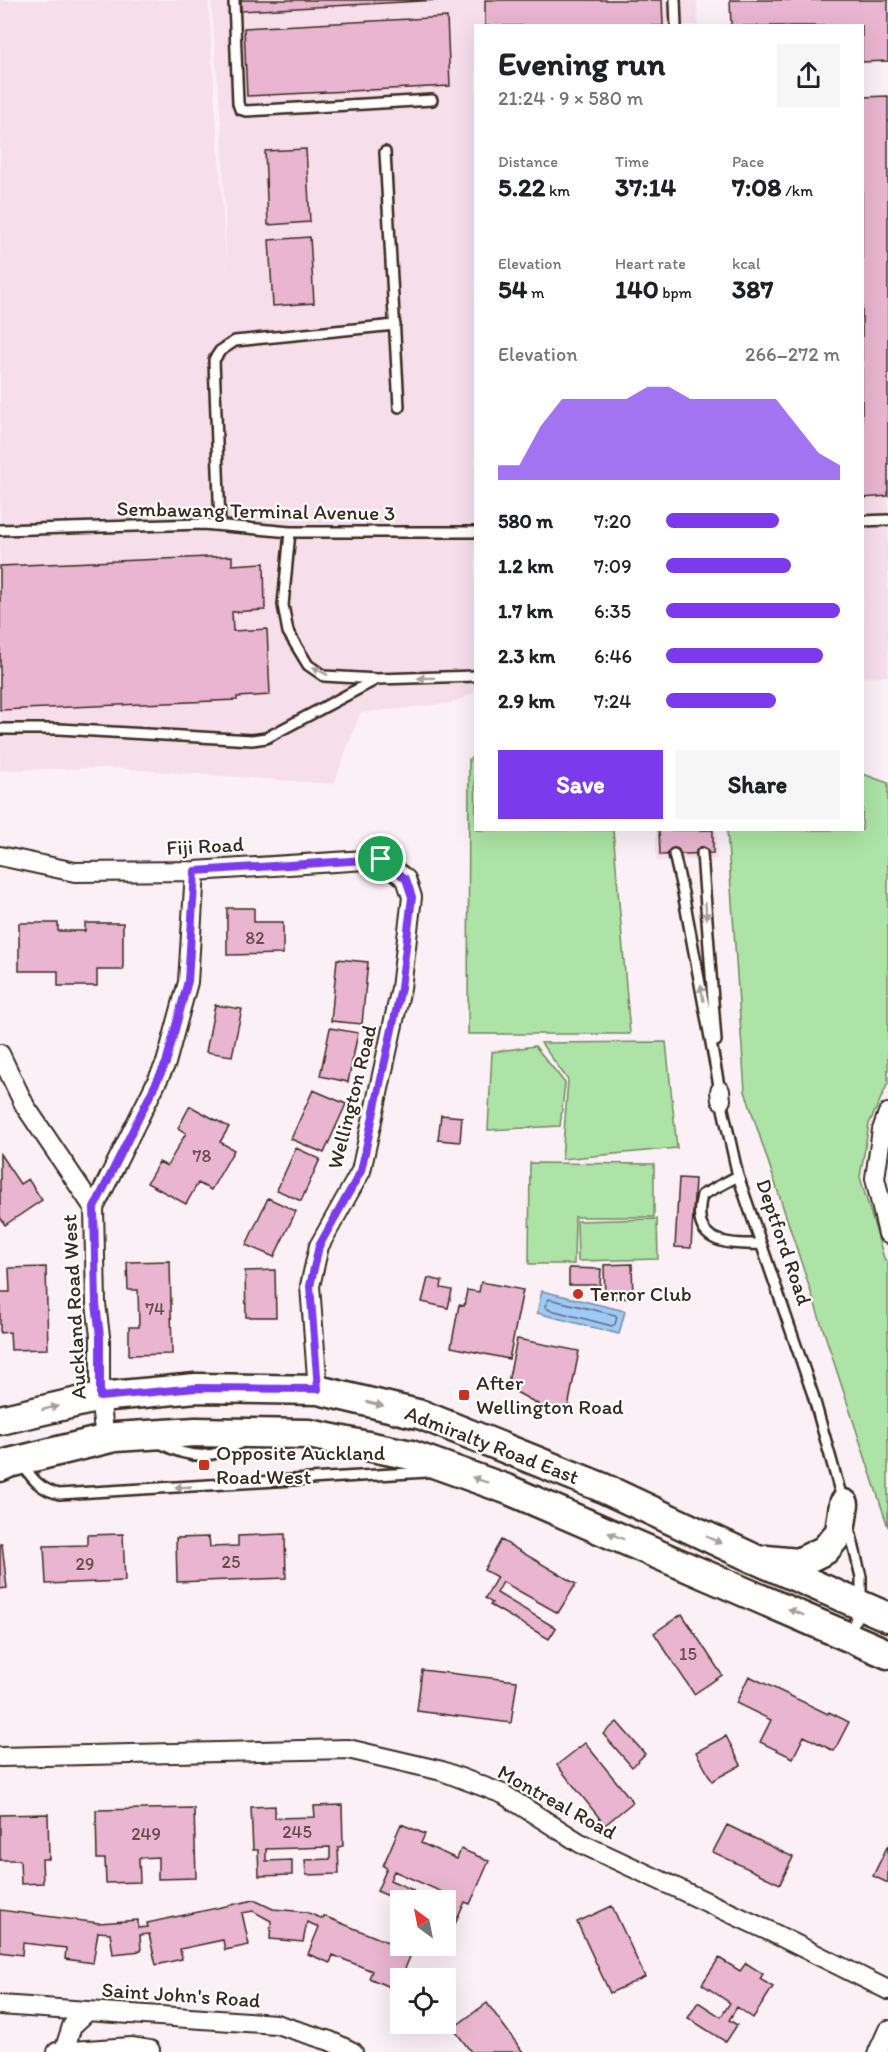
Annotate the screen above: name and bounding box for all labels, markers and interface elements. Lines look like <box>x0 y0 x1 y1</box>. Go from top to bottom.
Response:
text: Evening run <box>498 44 665 83</box>
button: share <box>777 44 840 107</box>
text: 21:24 · 9 × 580 m <box>498 86 643 110</box>
text: Distance <box>498 152 558 171</box>
text: Time <box>615 152 649 171</box>
text: Pace <box>732 152 764 171</box>
text: 5.22 <box>498 171 545 203</box>
text: 37:14 <box>615 171 676 203</box>
text: 7:08 <box>732 171 782 203</box>
text: km <box>545 181 570 200</box>
text: /km <box>782 181 813 200</box>
text: Elevation <box>498 254 562 273</box>
text: Heart rate <box>615 254 686 273</box>
text: kcal <box>732 254 760 273</box>
text: 54 <box>498 273 527 305</box>
text: 140 <box>615 273 659 305</box>
text: 387 <box>732 273 773 305</box>
text: m <box>527 283 544 302</box>
text: bpm <box>659 283 692 302</box>
text: Elevation <box>498 342 577 366</box>
text: 266–272 m <box>745 342 840 366</box>
street label: Sembawang Terminal Avenue 3 <box>116 496 396 525</box>
text: 580 m <box>498 509 553 533</box>
text: 7:20 <box>594 509 632 533</box>
text: 1.2 km <box>498 554 554 578</box>
text: 7:09 <box>594 554 632 578</box>
text: 1.7 km <box>498 599 553 623</box>
text: 6:35 <box>594 599 631 623</box>
text: 2.3 km <box>498 644 555 668</box>
text: 6:46 <box>594 644 632 668</box>
one-way arrow <box>311 667 329 677</box>
one-way arrow <box>417 673 436 683</box>
text: 2.9 km <box>498 689 555 713</box>
text: 7:24 <box>594 689 631 713</box>
button: Save <box>498 750 663 819</box>
button: Share <box>675 750 840 819</box>
street label: Fiji Road <box>166 831 244 860</box>
pin <box>355 833 406 884</box>
icon: arrive <box>364 842 397 875</box>
one-way arrow <box>701 902 711 921</box>
house number: 82 <box>245 927 265 949</box>
one-way arrow <box>697 983 706 1002</box>
street label: Wellington Road <box>322 1022 382 1172</box>
house number: 78 <box>193 1145 212 1167</box>
street label: Deptford Road <box>751 1176 818 1309</box>
street label: Auckland Road West <box>56 1214 91 1400</box>
place label: Terror Club <box>590 1281 692 1306</box>
marker: Terror Club <box>571 1287 585 1301</box>
house number: 74 <box>145 1298 165 1320</box>
place label: After Wellington Road <box>476 1370 624 1419</box>
marker: After Wellington Road <box>457 1388 471 1402</box>
one-way arrow <box>365 1399 384 1409</box>
street label: Admiralty Road East <box>402 1400 583 1489</box>
one-way arrow <box>41 1403 59 1413</box>
place label: Opposite Auckland Road West <box>216 1440 386 1489</box>
marker: Opposite Auckland Road West <box>197 1458 211 1472</box>
one-way arrow <box>471 1475 489 1484</box>
one-way arrow <box>173 1482 192 1491</box>
one-way arrow <box>607 1531 625 1541</box>
one-way arrow <box>705 1536 722 1545</box>
house number: 25 <box>222 1551 240 1573</box>
house number: 29 <box>76 1553 94 1575</box>
one-way arrow <box>786 1607 804 1617</box>
house number: 15 <box>679 1643 697 1665</box>
street label: Montreal Road <box>494 1759 621 1844</box>
house number: 245 <box>282 1821 312 1843</box>
house number: 249 <box>131 1823 161 1845</box>
north arrow <box>390 1890 456 1956</box>
map controls <box>390 1890 456 2034</box>
button: locate <box>390 1968 456 2034</box>
street label: Saint John's Road <box>101 1976 262 2013</box>

